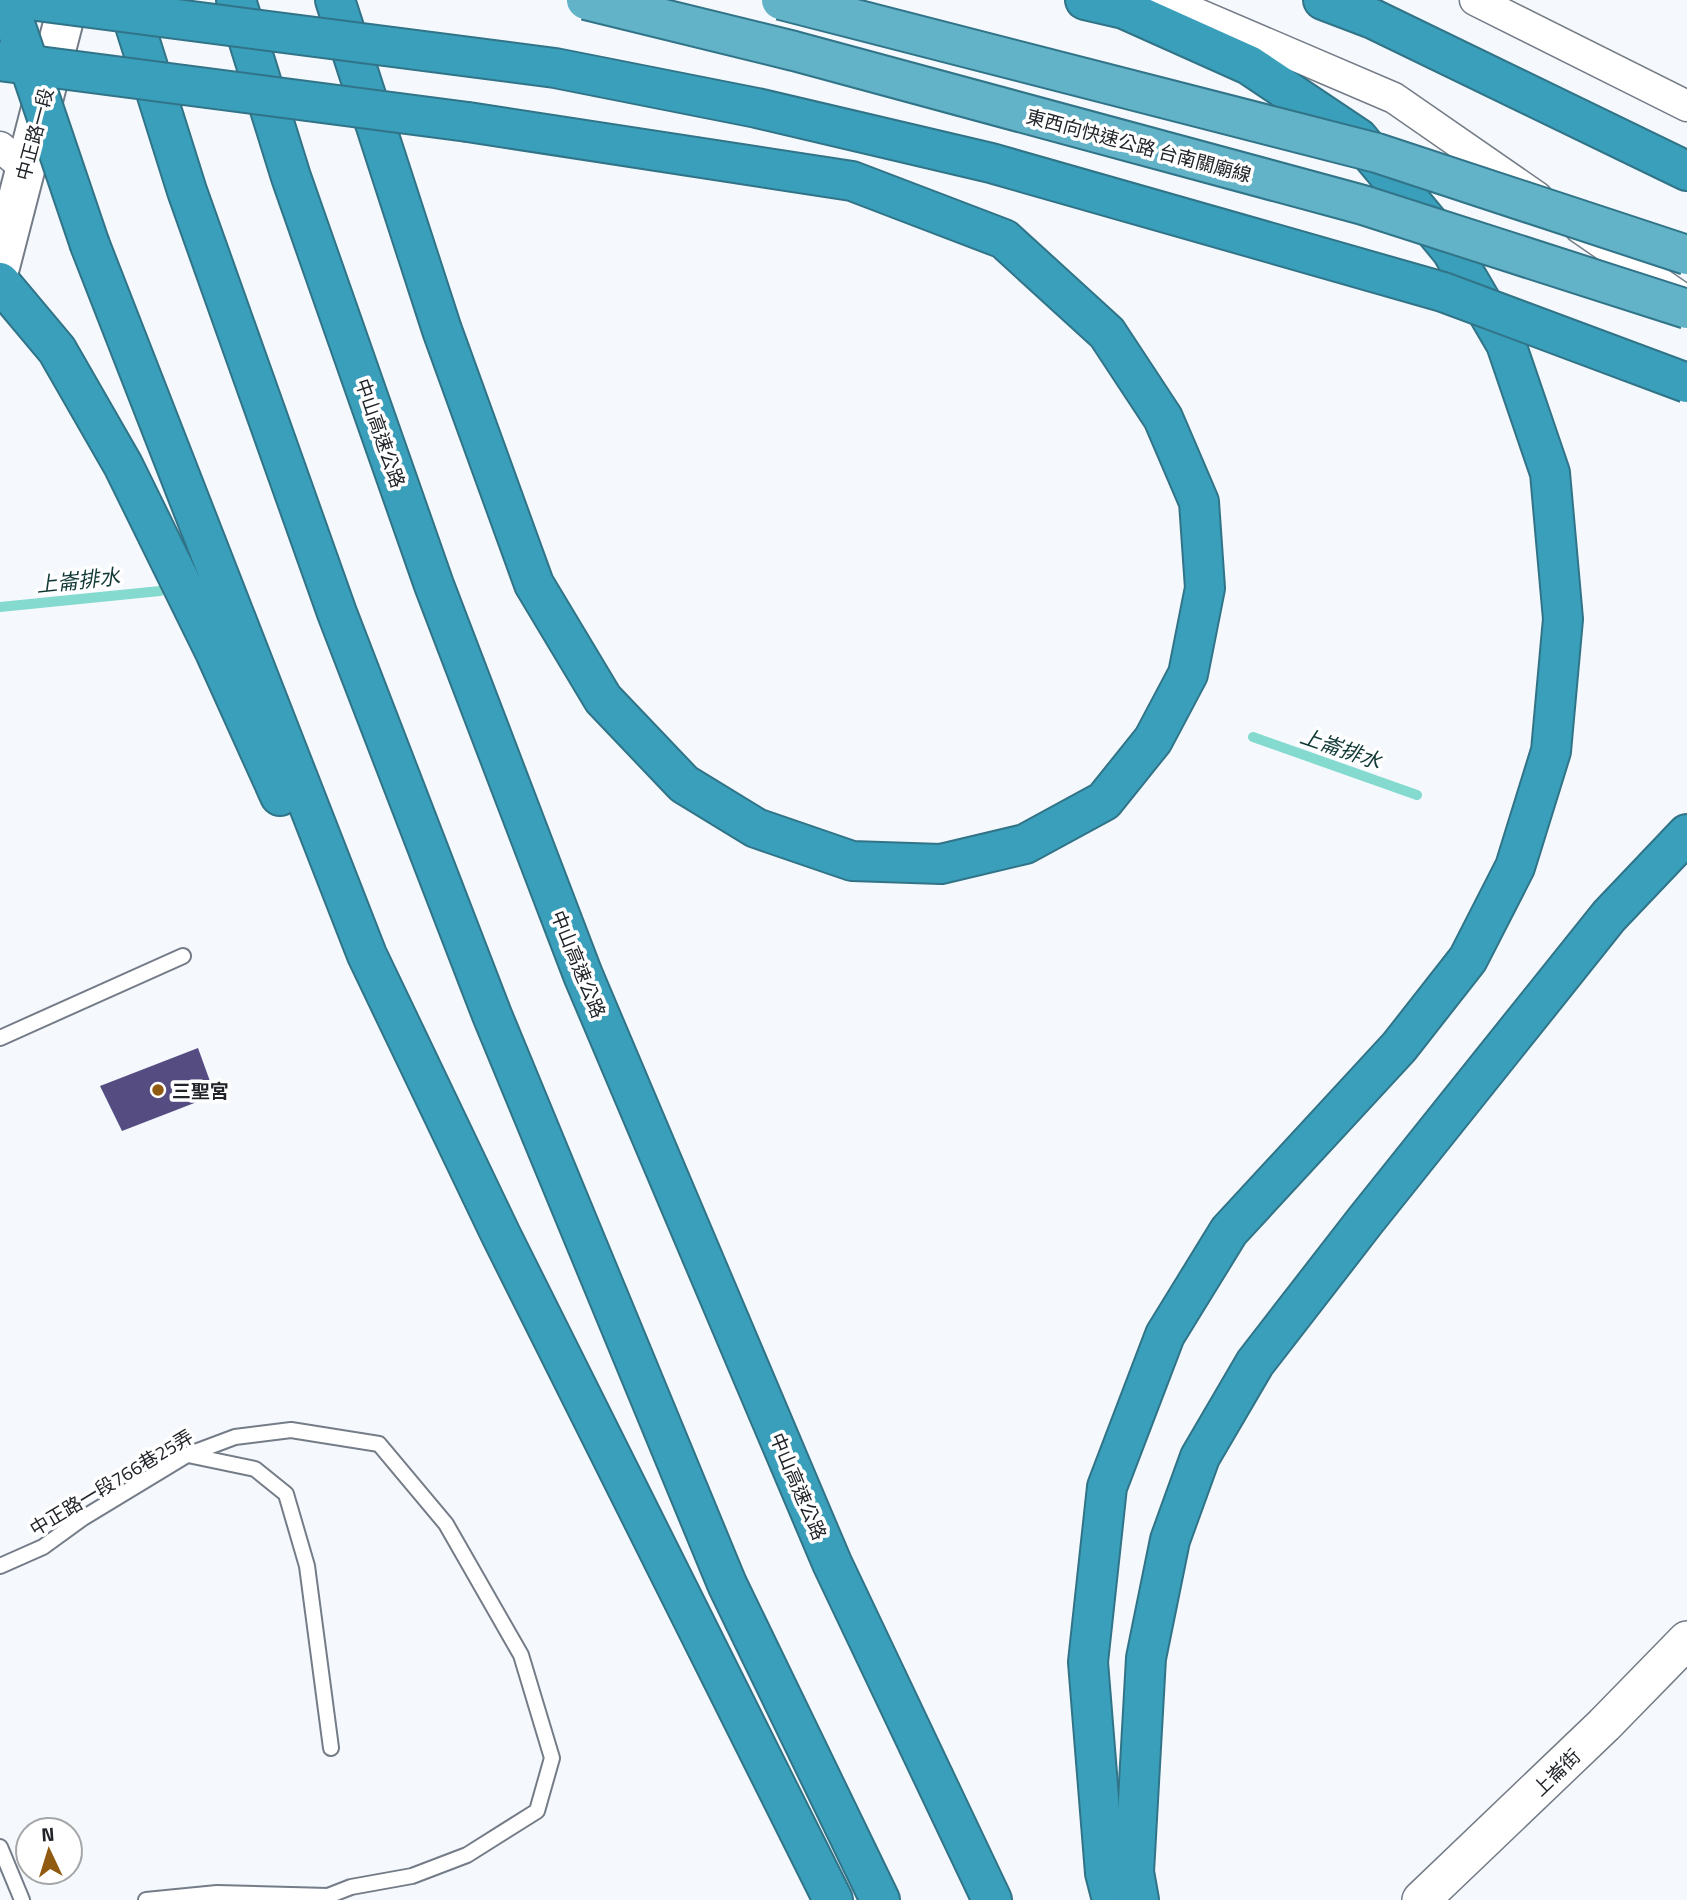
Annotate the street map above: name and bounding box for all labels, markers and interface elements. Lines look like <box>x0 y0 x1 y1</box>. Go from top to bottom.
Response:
street label: 中正路一段 <box>8 84 60 184</box>
street label: 東西向快速公路 台南關廟線 <box>1023 101 1255 189</box>
street label: 中山高速公路 <box>349 374 413 492</box>
water label: 上崙排水 <box>35 560 122 600</box>
water label: 上崙排水 <box>1296 719 1387 777</box>
street label: 中山高速公路 <box>544 906 614 1022</box>
place label: 三聖宮 <box>172 1076 229 1105</box>
marker: 三聖宮 <box>150 1082 166 1098</box>
street label: 中正路一段766巷25弄 <box>24 1422 198 1542</box>
street label: 中山高速公路 <box>763 1428 835 1544</box>
street label: 上崙街 <box>1525 1742 1587 1802</box>
north arrow <box>14 1816 84 1886</box>
text: N <box>40 1819 55 1848</box>

